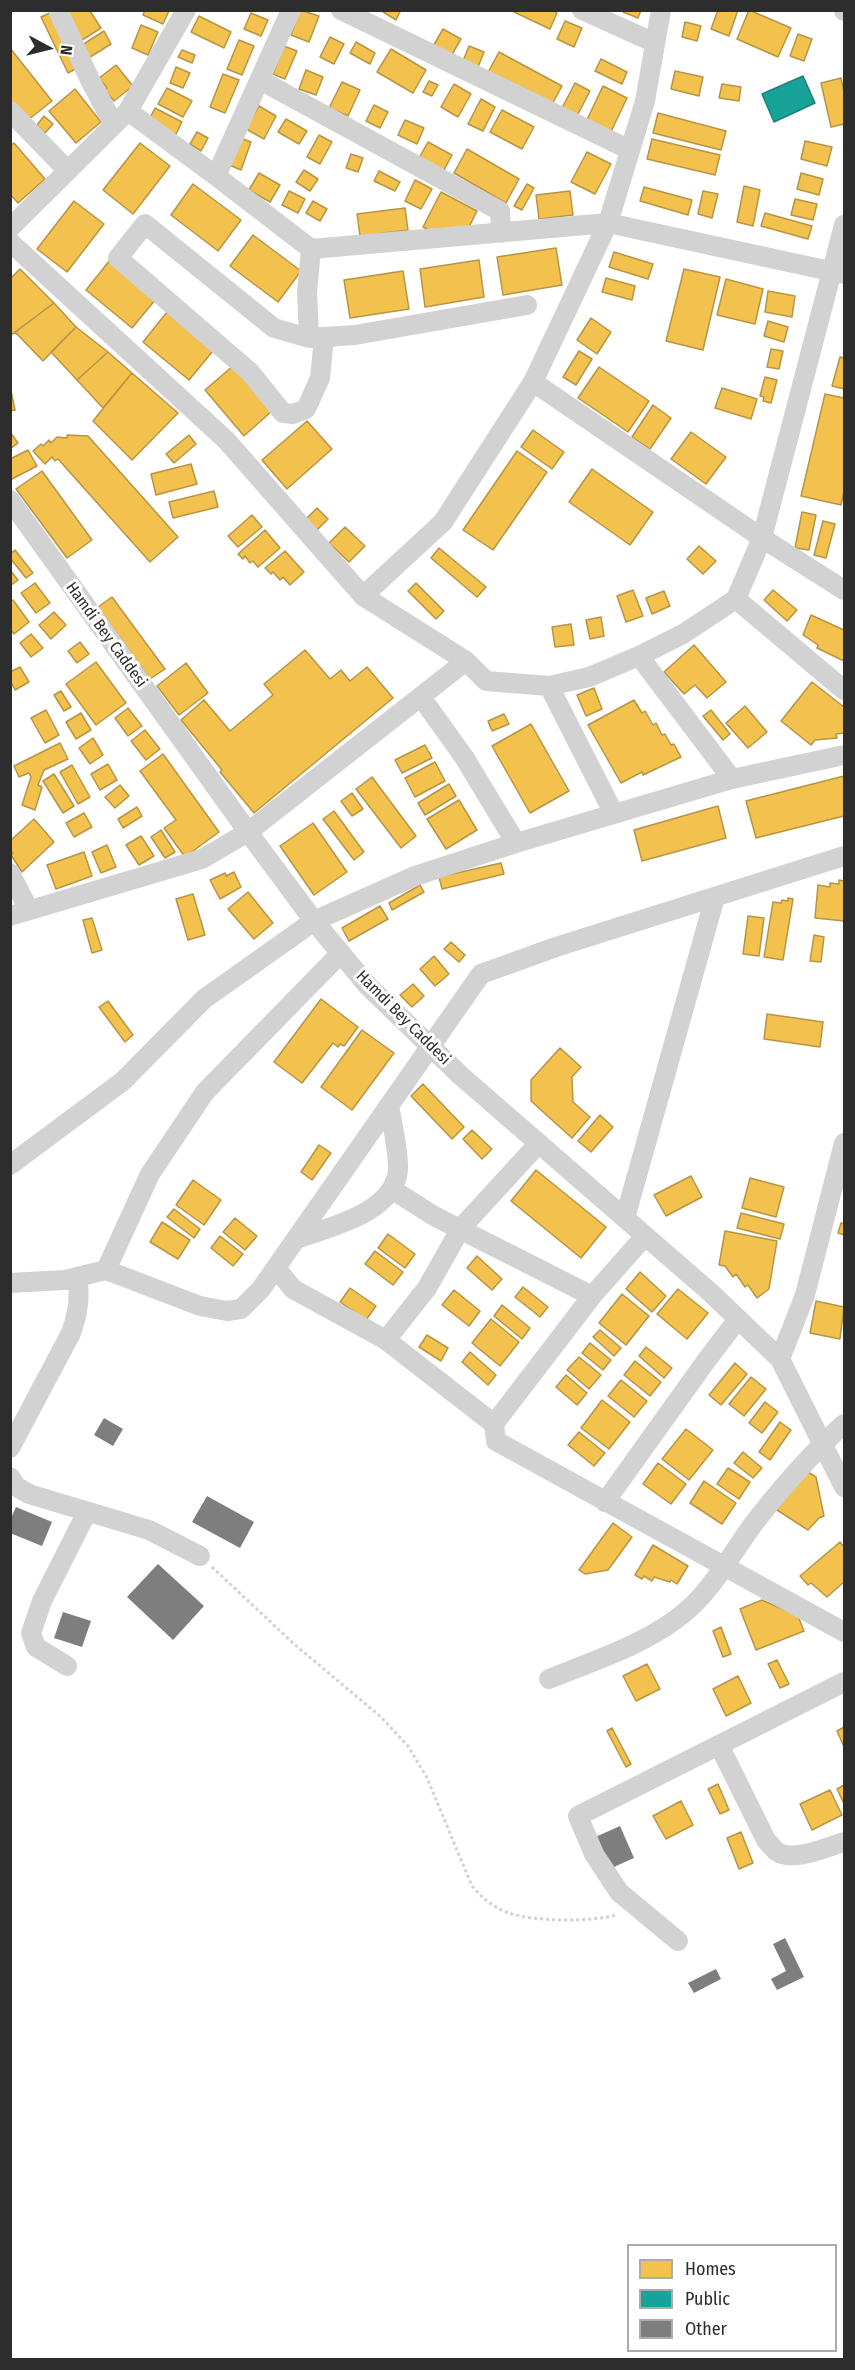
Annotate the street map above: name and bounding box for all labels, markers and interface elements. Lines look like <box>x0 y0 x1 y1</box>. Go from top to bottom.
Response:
north arrow <box>18 18 78 78</box>
text: N <box>56 44 76 56</box>
street label: Hamdi Bey Caddesi <box>61 579 151 691</box>
street label: Hamdi Bey Caddesi <box>352 967 454 1069</box>
legend <box>627 2244 837 2352</box>
text: Homes <box>685 2258 736 2280</box>
text: Public <box>685 2288 730 2310</box>
text: Other <box>685 2318 727 2340</box>

